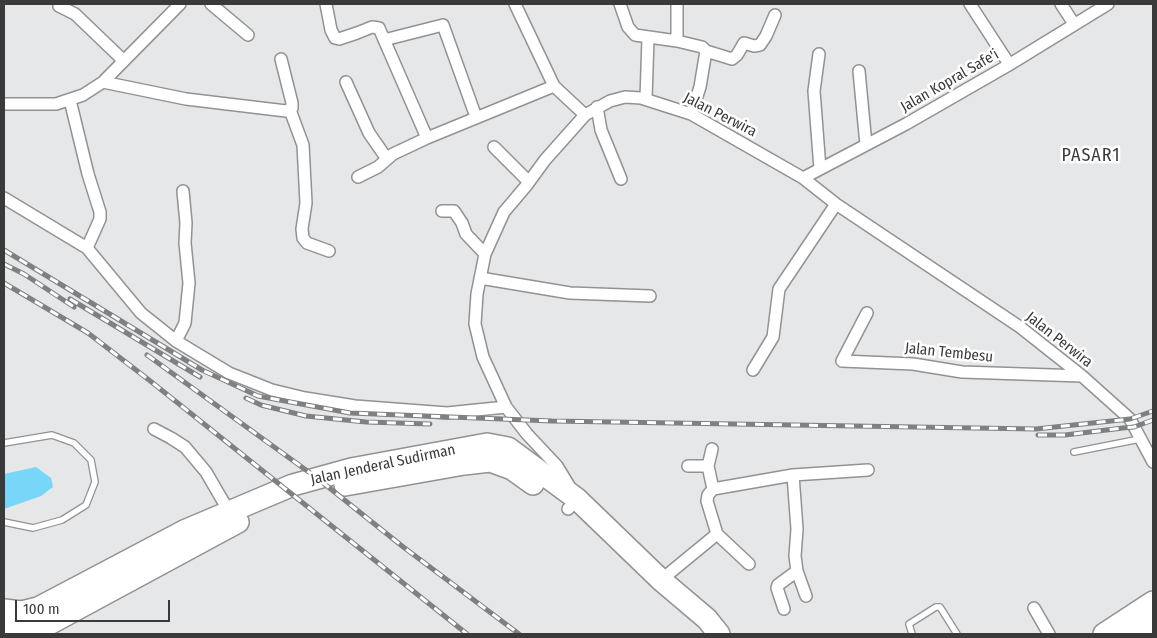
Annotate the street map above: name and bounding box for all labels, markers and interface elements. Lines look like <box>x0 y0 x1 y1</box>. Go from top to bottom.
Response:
street label: Jalan Kopral Safe'i <box>898 46 1002 116</box>
street label: Jalan Perwira <box>680 89 760 141</box>
district label: PASAR1 <box>1061 145 1121 167</box>
street label: Jalan Perwira <box>1022 308 1096 372</box>
street label: Jalan Tembesu <box>904 339 994 367</box>
street label: Jalan Jenderal Sudirman <box>309 441 457 489</box>
scale bar <box>18 590 172 622</box>
text: 100 m <box>23 600 60 618</box>

